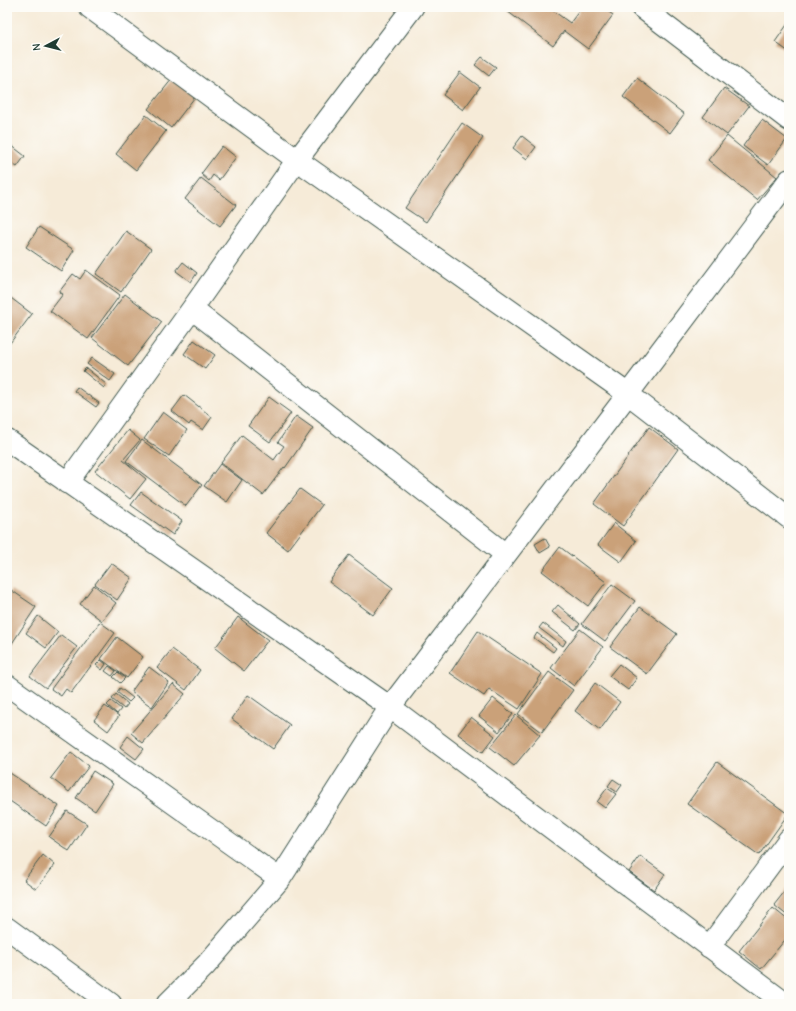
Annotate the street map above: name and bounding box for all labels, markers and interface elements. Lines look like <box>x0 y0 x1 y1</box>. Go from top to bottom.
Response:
north arrow <box>26 26 66 66</box>
text: N <box>30 43 43 52</box>

